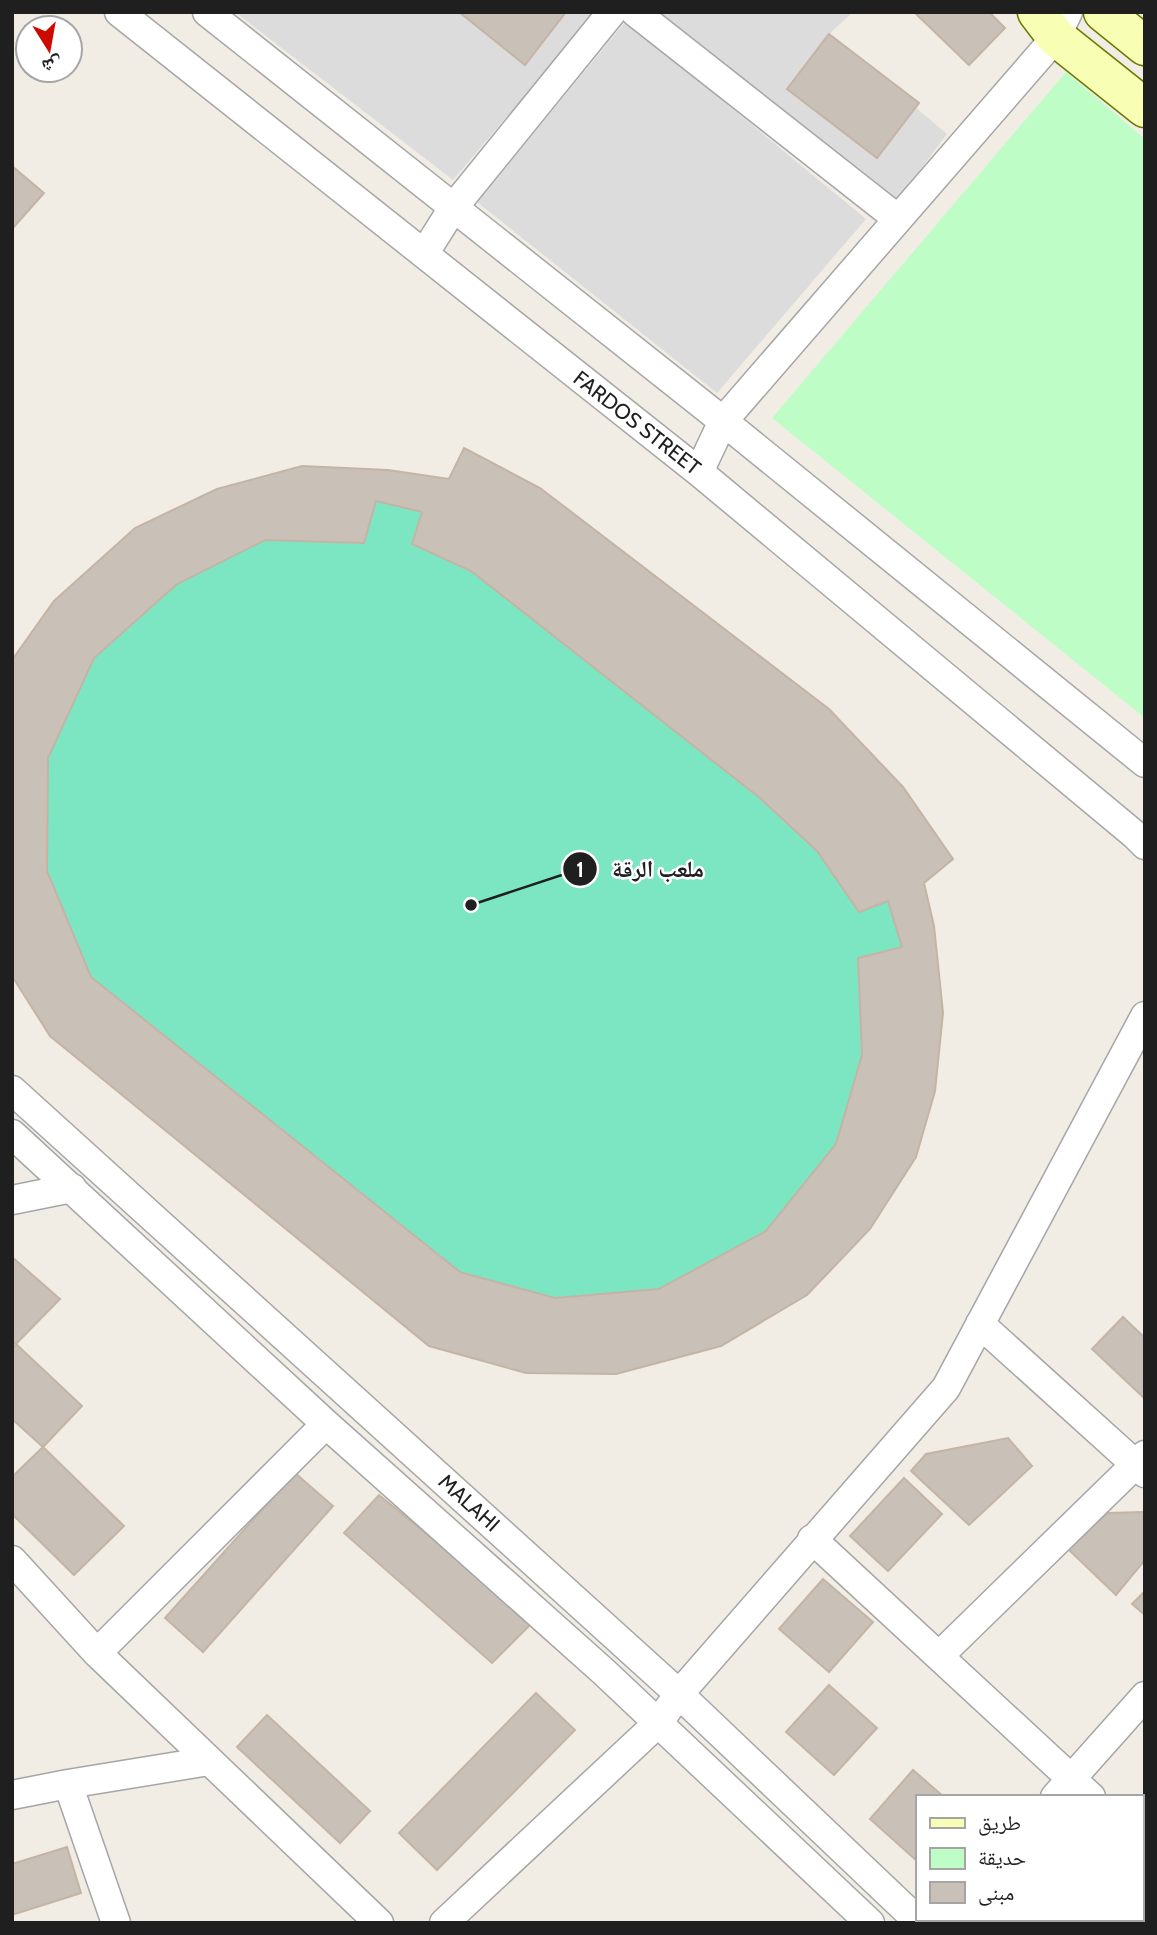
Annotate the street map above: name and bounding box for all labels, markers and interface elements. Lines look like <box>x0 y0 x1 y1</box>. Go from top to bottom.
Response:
north arrow <box>14 14 84 84</box>
text: ش <box>40 52 64 78</box>
street label: FARDOS STREET <box>569 365 706 480</box>
callout: ملعب الرقة <box>563 847 718 891</box>
text: ملعب الرقة <box>612 855 704 883</box>
text: 1 <box>576 857 584 882</box>
street label: MALAHI <box>434 1469 505 1537</box>
legend <box>916 1795 1143 1921</box>
text: طريق <box>978 1810 1021 1836</box>
text: حديقة <box>978 1845 1026 1870</box>
text: مبنى <box>978 1880 1014 1906</box>

